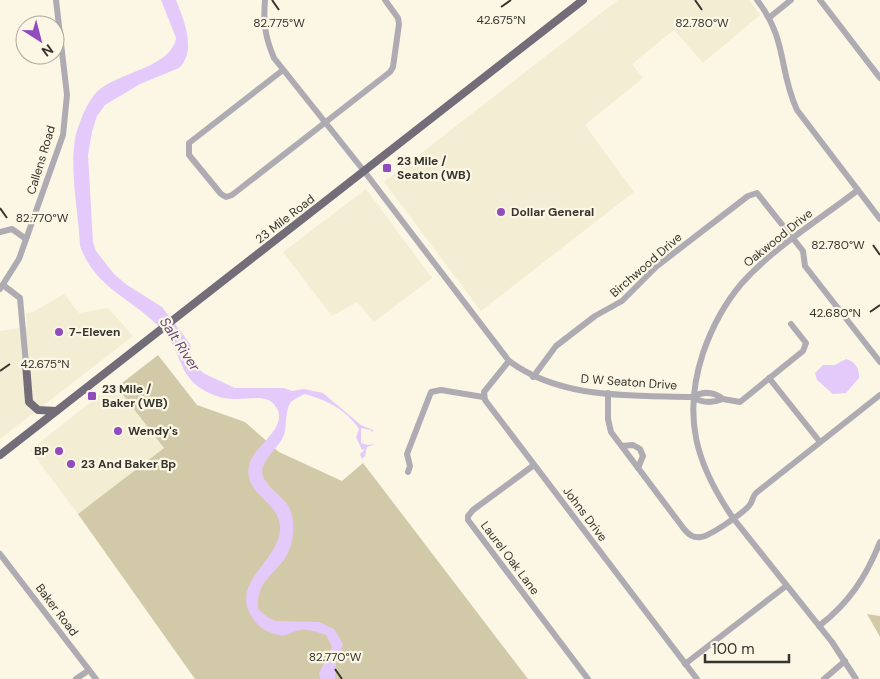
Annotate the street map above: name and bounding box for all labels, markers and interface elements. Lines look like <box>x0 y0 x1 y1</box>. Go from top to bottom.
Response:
text: 42.675°N <box>476 12 526 28</box>
north arrow <box>15 15 65 65</box>
text: 82.775°W <box>253 15 305 31</box>
text: 82.780°W <box>675 15 729 31</box>
text: N <box>38 40 57 61</box>
street label: Callens Road <box>23 124 59 196</box>
place label: 23 Mile / Seaton (WB) <box>397 153 471 183</box>
marker: 23 Mile / Seaton (WB) <box>381 162 393 174</box>
street label: 23 Mile Road <box>252 191 318 247</box>
place label: Dollar General <box>511 204 594 220</box>
street label: Oakwood Drive <box>740 205 816 271</box>
marker: Dollar General <box>495 206 507 218</box>
text: 82.770°W <box>16 210 69 226</box>
street label: Birchwood Drive <box>607 229 685 301</box>
text: 82.780°W <box>811 237 865 253</box>
text: 42.680°N <box>809 305 861 321</box>
water label: Salt River <box>156 314 204 375</box>
place label: 7-Eleven <box>69 324 121 340</box>
marker: 7-Eleven <box>53 326 65 338</box>
text: 42.675°N <box>20 356 70 372</box>
street label: D W Seaton Drive <box>580 371 678 393</box>
place label: 23 Mile / Baker (WB) <box>102 381 168 411</box>
marker: 23 Mile / Baker (WB) <box>86 390 98 402</box>
place label: Wendy's <box>128 423 178 439</box>
marker: Wendy's <box>112 425 124 437</box>
place label: BP <box>34 443 49 459</box>
marker: BP <box>53 445 65 457</box>
place label: 23 And Baker Bp <box>81 456 176 472</box>
marker: 23 And Baker Bp <box>65 458 77 470</box>
street label: Johns Drive <box>559 483 611 545</box>
street label: Laurel Oak Lane <box>477 518 543 598</box>
street label: Baker Road <box>32 581 82 639</box>
scale bar <box>705 632 789 664</box>
text: 100 m <box>712 639 755 659</box>
text: 82.770°W <box>309 649 362 665</box>

